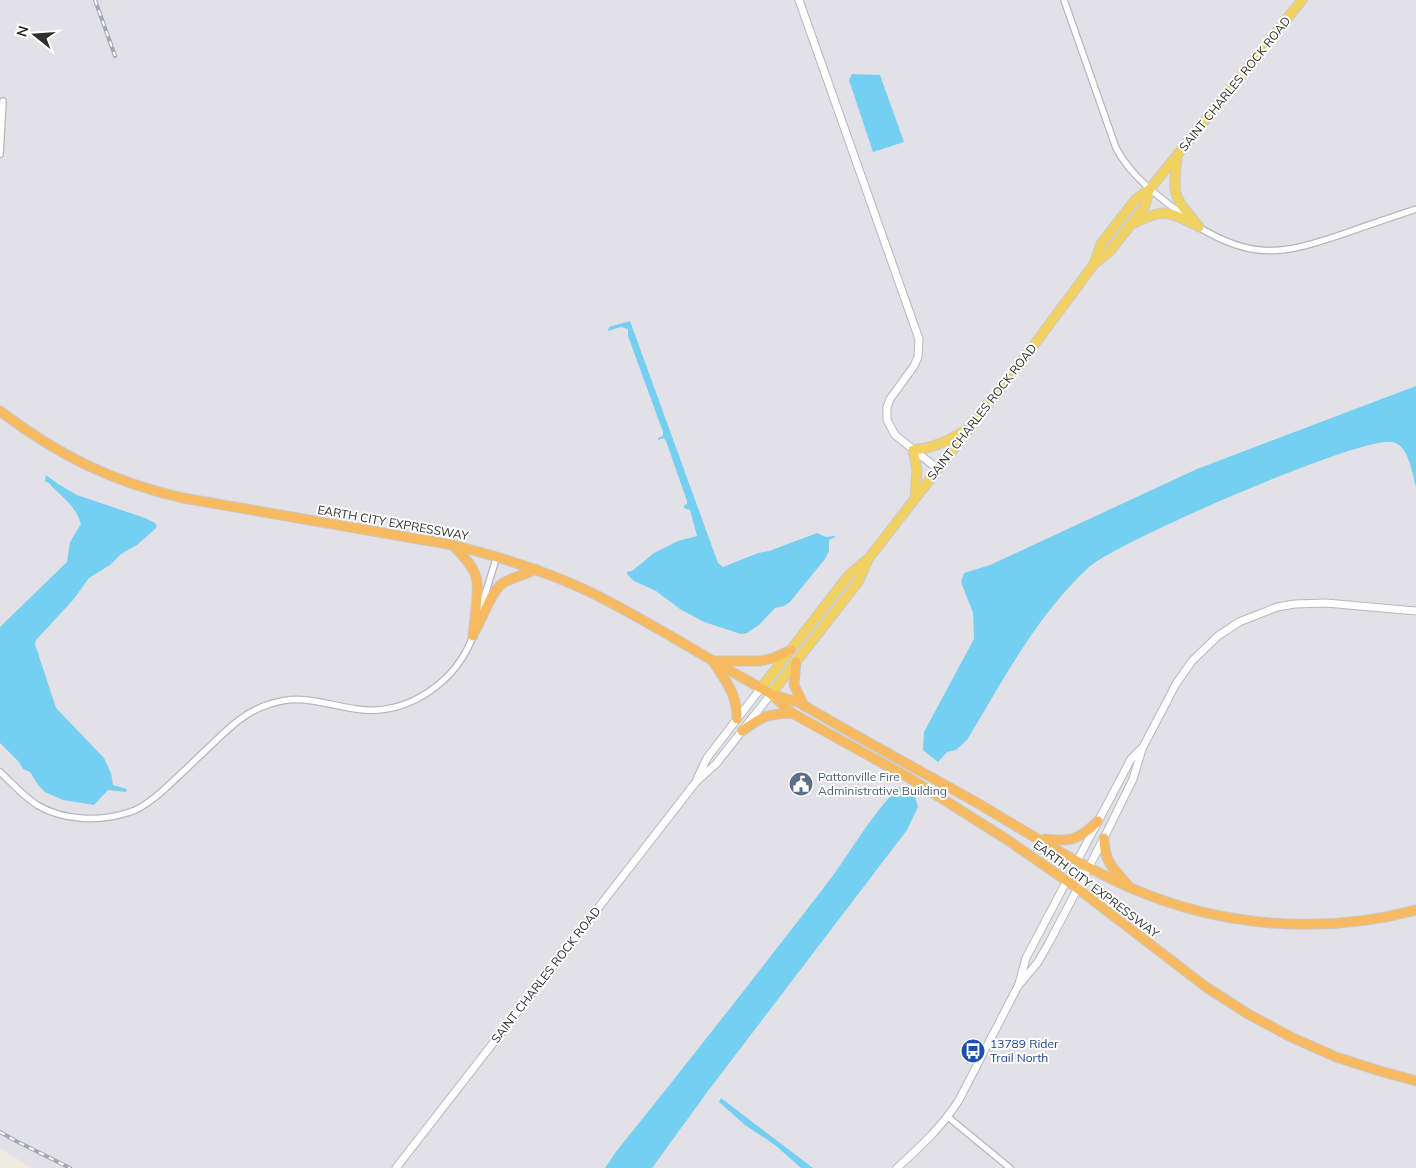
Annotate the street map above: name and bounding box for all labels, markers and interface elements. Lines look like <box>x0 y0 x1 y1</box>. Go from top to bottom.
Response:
north arrow <box>10 10 60 60</box>
street label: SAINT CHARLES ROCK ROAD <box>1176 13 1294 154</box>
text: N <box>12 24 33 39</box>
street label: SAINT CHARLES ROCK ROAD <box>924 340 1040 483</box>
street label: EARTH CITY EXPRESSWAY <box>316 502 470 543</box>
place label: Pattonville Fire Administrative Building <box>818 769 947 798</box>
public building icon: Pattonville Fire Administrative Building <box>788 771 814 797</box>
street label: EARTH CITY EXPRESSWAY <box>1031 837 1163 941</box>
street label: SAINT CHARLES ROCK ROAD <box>488 903 604 1046</box>
place label: 13789 Rider Trail North <box>990 1036 1059 1065</box>
bus stop icon: 13789 Rider Trail North <box>960 1038 986 1064</box>

